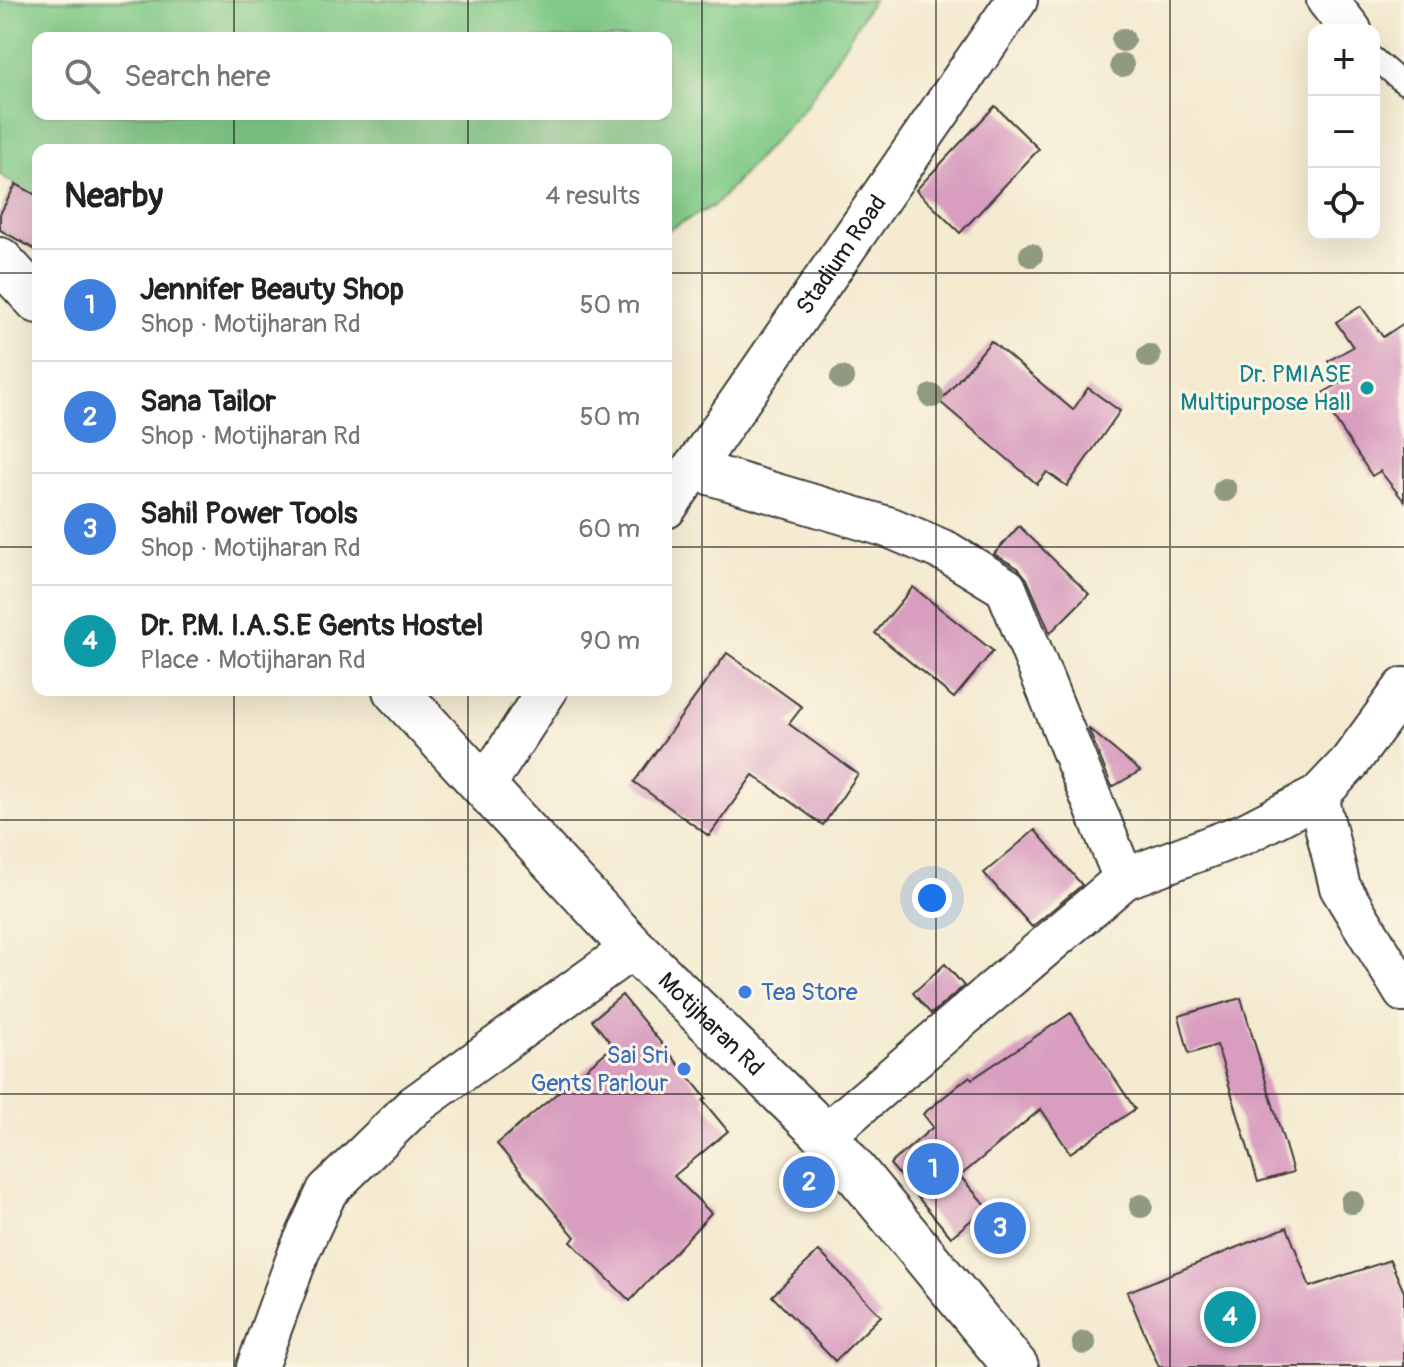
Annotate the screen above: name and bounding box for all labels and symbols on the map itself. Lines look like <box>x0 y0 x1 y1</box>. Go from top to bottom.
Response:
street label: Stadium Road <box>790 190 893 320</box>
place label: Dr. PMIASE Multipurpose Hall <box>1180 360 1351 417</box>
marker: Dr. PMIASE Multipurpose Hall <box>1358 379 1376 397</box>
your location <box>912 878 952 918</box>
street label: Motijharan Rd <box>652 967 770 1082</box>
place label: Tea Store <box>761 978 858 1007</box>
marker: Tea Store <box>736 983 754 1001</box>
place label: Sai Sri Gents Parlour <box>531 1041 668 1098</box>
marker: Sai Sri Gents Parlour <box>675 1060 693 1078</box>
pin: 1 <box>907 1139 959 1199</box>
pin: 2 <box>783 1152 835 1212</box>
pin: 3 <box>974 1198 1026 1258</box>
pin: 4 <box>1204 1287 1256 1347</box>

